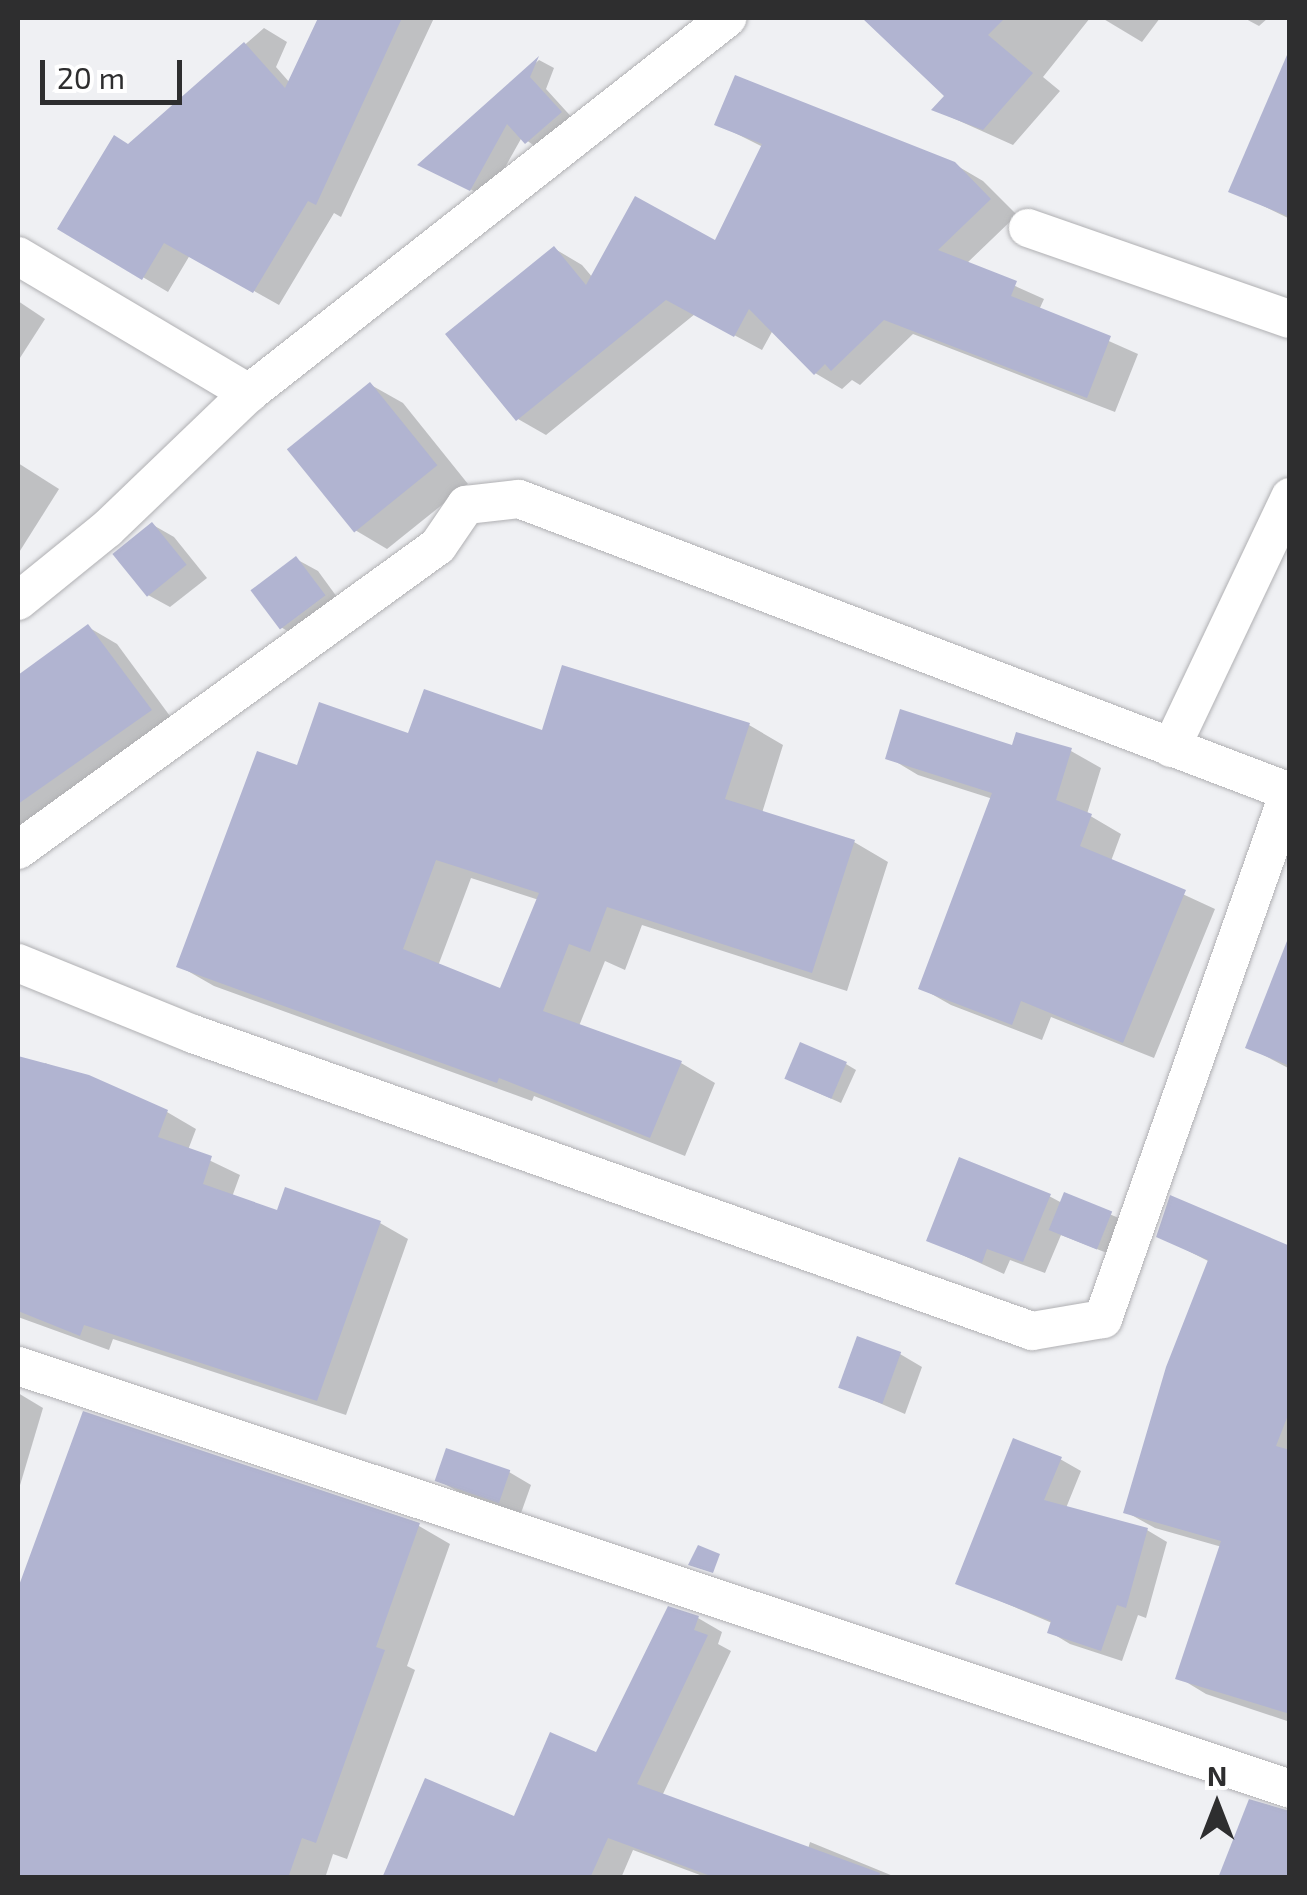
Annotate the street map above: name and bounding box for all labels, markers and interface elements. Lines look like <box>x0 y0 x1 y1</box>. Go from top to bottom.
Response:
scale bar <box>45 40 188 102</box>
text: 20 m <box>57 59 125 95</box>
north arrow <box>1167 1755 1267 1855</box>
text: N <box>1207 1758 1227 1792</box>

